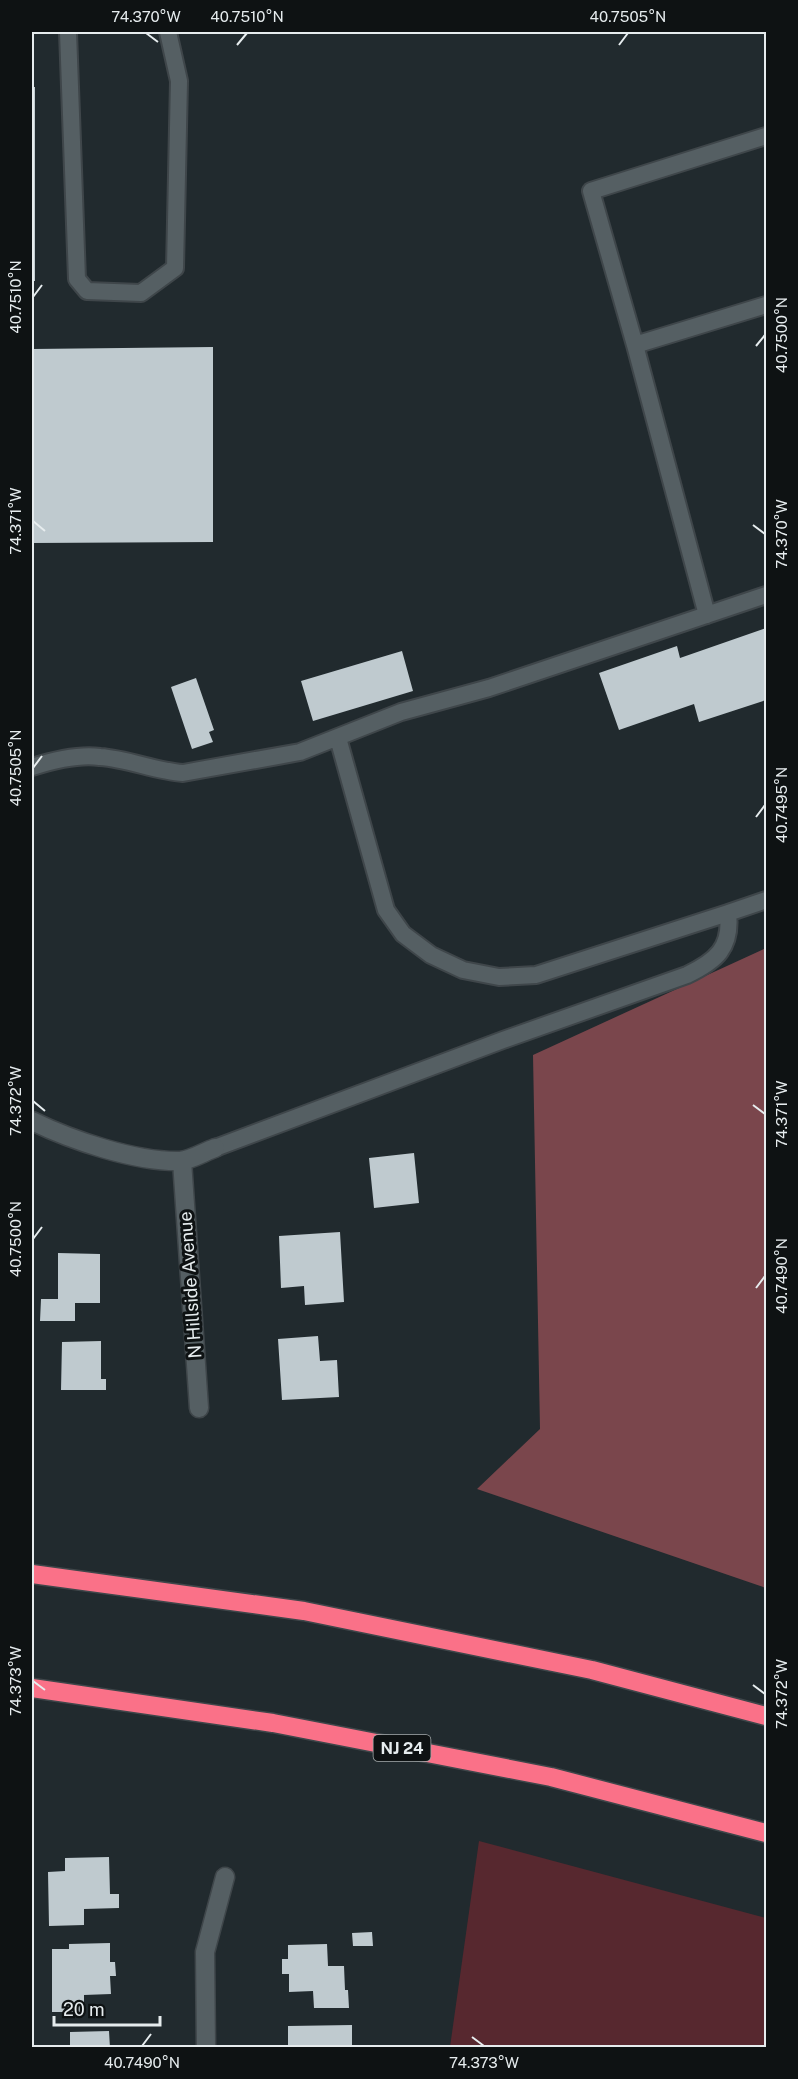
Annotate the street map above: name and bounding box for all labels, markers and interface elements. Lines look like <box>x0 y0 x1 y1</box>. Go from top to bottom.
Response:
text: 74.370°W <box>111 8 181 25</box>
text: 40.7510°N <box>210 8 284 25</box>
text: 40.7505°N <box>590 8 666 25</box>
text: 40.7510°N <box>7 260 24 334</box>
text: 40.7500°N <box>773 297 790 373</box>
text: 74.371°W <box>7 487 24 555</box>
text: 74.370°W <box>773 499 790 569</box>
text: 40.7505°N <box>7 730 24 806</box>
text: 40.7495°N <box>773 767 790 843</box>
text: 74.372°W <box>7 1066 24 1136</box>
text: 74.371°W <box>773 1080 790 1148</box>
text: 40.7500°N <box>7 1201 24 1277</box>
street label: N Hillside Avenue <box>174 1211 206 1359</box>
text: 40.7490°N <box>773 1238 790 1314</box>
text: 74.373°W <box>7 1646 24 1716</box>
text: 74.372°W <box>773 1659 790 1729</box>
road number: NJ 24 <box>374 1735 430 1761</box>
scale bar <box>54 1989 160 2027</box>
text: 20 m <box>63 1999 105 2020</box>
text: 40.7490°N <box>104 2054 180 2071</box>
text: 74.373°W <box>449 2054 519 2071</box>

